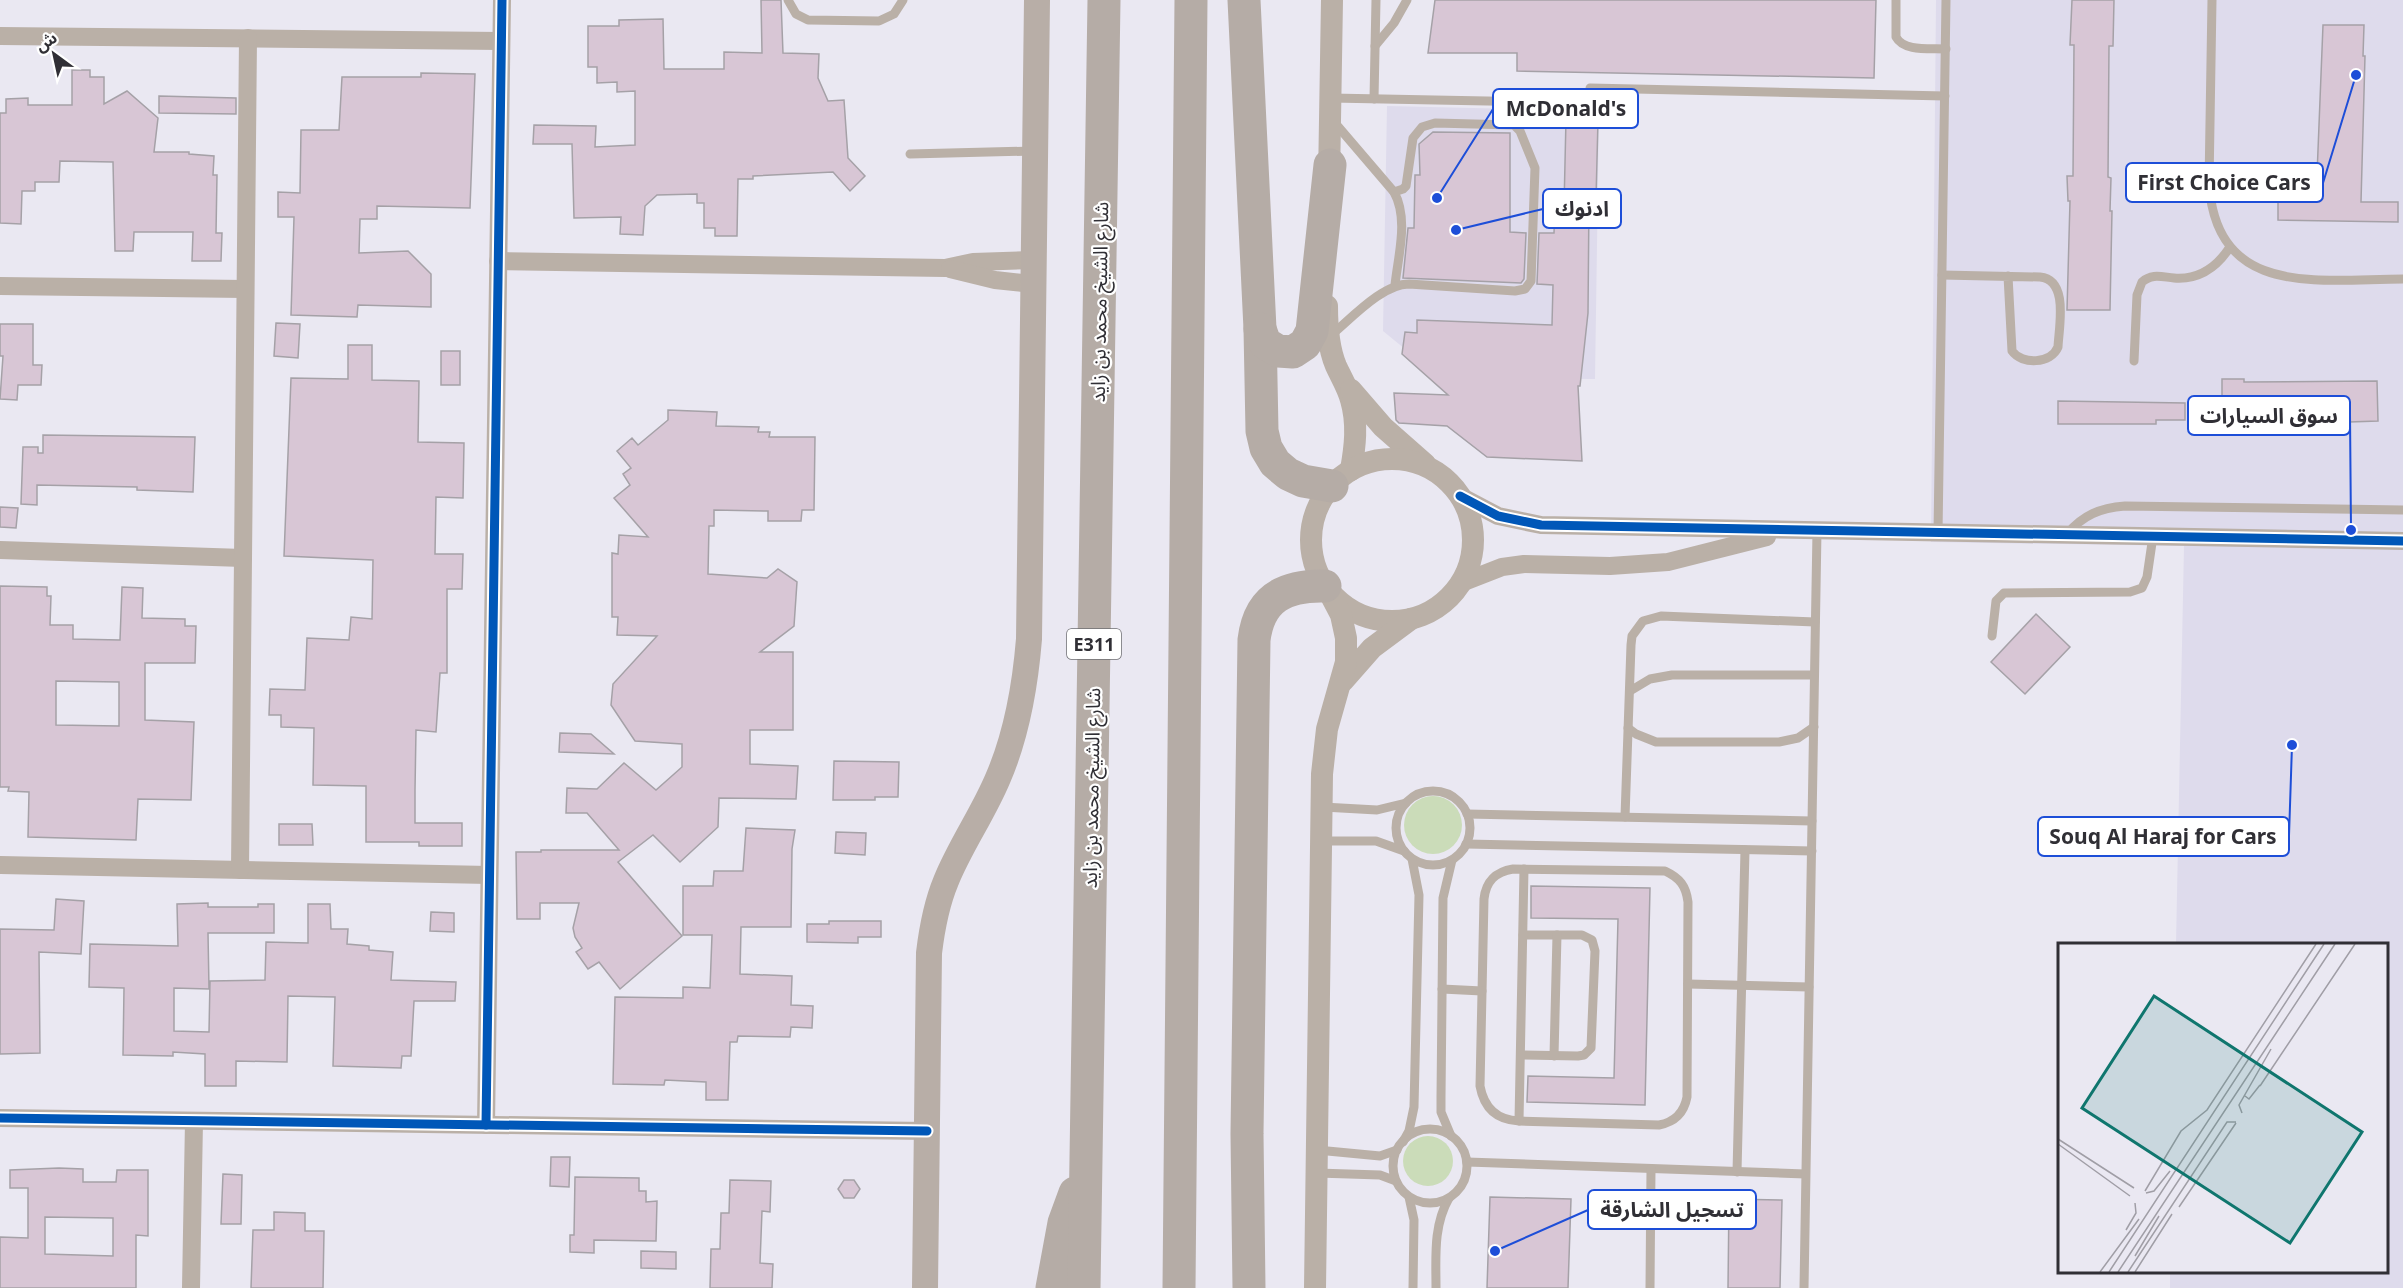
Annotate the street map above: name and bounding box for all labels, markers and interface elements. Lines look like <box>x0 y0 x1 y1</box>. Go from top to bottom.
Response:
north arrow <box>24 24 84 84</box>
text: ش <box>31 26 61 57</box>
callout: McDonald's <box>1493 89 1638 128</box>
text: McDonald's <box>1506 94 1626 122</box>
callout: First Choice Cars <box>2126 163 2323 202</box>
text: First Choice Cars <box>2137 168 2311 196</box>
callout: ادنوك <box>1543 189 1621 228</box>
text: ادنوك <box>1555 194 1609 222</box>
street label: شارع الشيخ محمد بن زايد <box>1084 201 1116 403</box>
callout: سوق السيارات <box>2188 396 2350 435</box>
text: سوق السيارات <box>2200 401 2338 429</box>
road number: E311 <box>1067 629 1121 659</box>
street label: شارع الشيخ محمد بن زايد <box>1076 687 1108 889</box>
callout: Souq Al Haraj for Cars <box>2038 817 2289 856</box>
text: Souq Al Haraj for Cars <box>2049 822 2277 850</box>
inset map <box>2058 943 2388 1273</box>
callout: تسجيل الشارقة <box>1588 1190 1756 1229</box>
text: تسجيل الشارقة <box>1600 1195 1744 1223</box>

